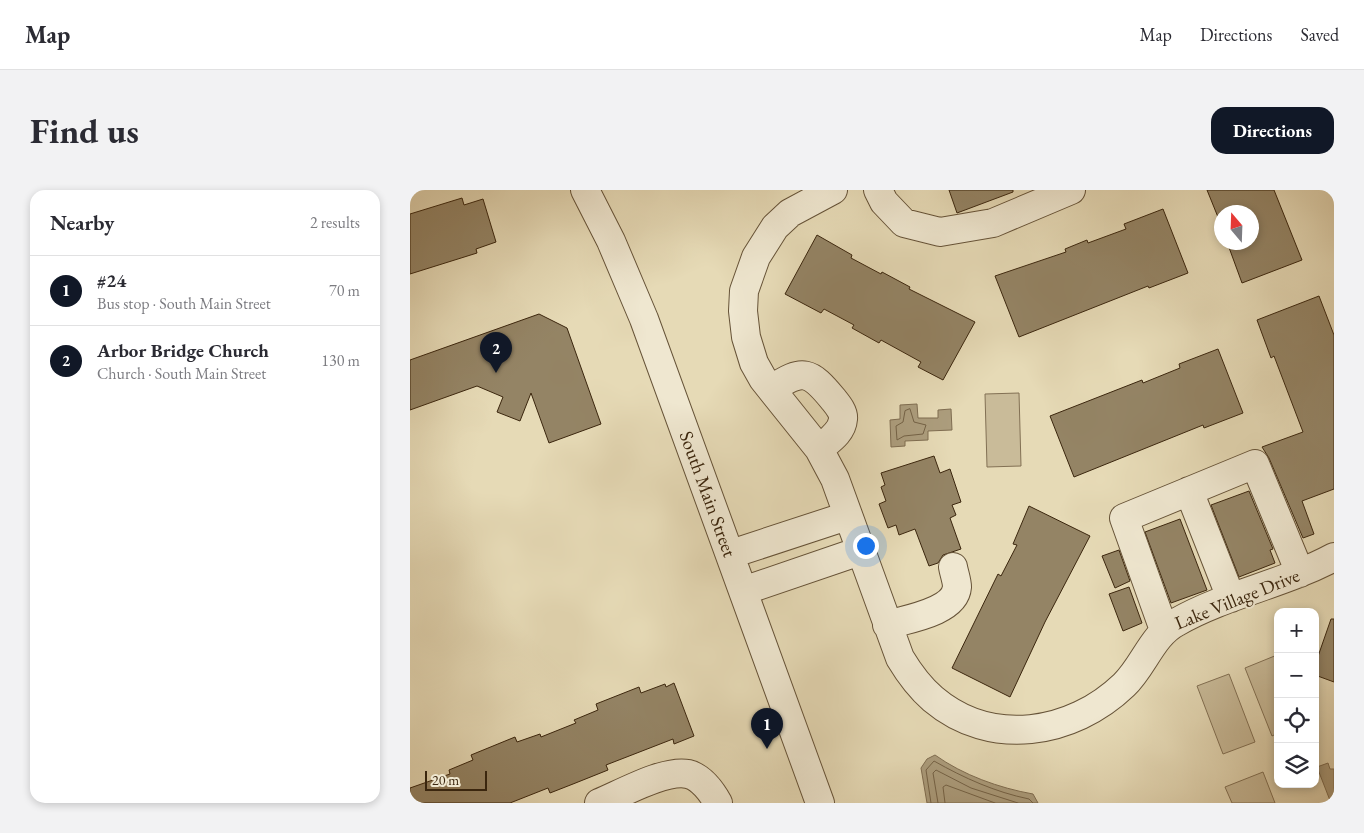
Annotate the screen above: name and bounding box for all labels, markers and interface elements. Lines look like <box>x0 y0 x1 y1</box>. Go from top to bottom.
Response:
text: Map <box>25 19 70 50</box>
text: Map <box>1140 23 1172 46</box>
text: Directions <box>1200 23 1272 46</box>
text: Saved <box>1300 23 1339 46</box>
button: Directions <box>1211 107 1334 154</box>
text: Find us <box>30 108 139 153</box>
north arrow <box>1214 205 1259 250</box>
text: Nearby <box>50 209 114 236</box>
text: 2 results <box>310 212 360 233</box>
text: #24 <box>97 268 126 293</box>
text: 1 <box>62 280 70 301</box>
text: 70 m <box>329 280 360 301</box>
text: Bus stop · South Main Street <box>97 293 271 314</box>
pin: 2 <box>480 332 512 373</box>
text: Arbor Bridge Church <box>97 338 269 363</box>
text: 2 <box>62 350 70 371</box>
text: 130 m <box>321 350 360 371</box>
text: Church · South Main Street <box>97 363 266 384</box>
street label: South Main Street <box>674 428 742 560</box>
your location <box>853 533 879 559</box>
street label: Lake Village Drive <box>1171 563 1303 635</box>
map controls <box>1274 608 1319 788</box>
button: + <box>1274 608 1319 653</box>
button: − <box>1274 653 1319 698</box>
button: locate <box>1274 698 1319 743</box>
pin: 1 <box>751 708 783 749</box>
button: layers <box>1274 743 1319 788</box>
scale bar <box>425 768 488 791</box>
text: 20 m <box>432 771 459 789</box>

